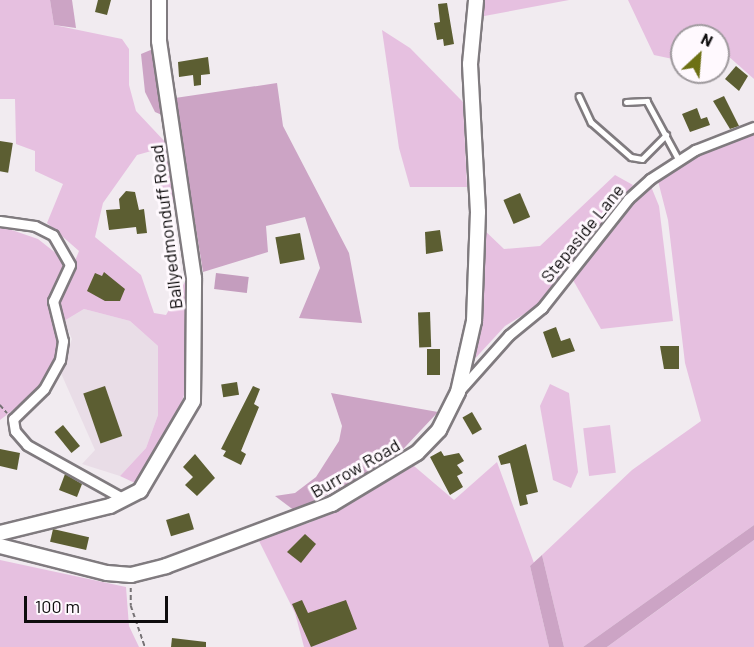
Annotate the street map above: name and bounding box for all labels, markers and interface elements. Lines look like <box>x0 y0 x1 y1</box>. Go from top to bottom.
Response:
north arrow <box>670 24 730 84</box>
text: N <box>698 28 716 50</box>
street label: Ballyedmonduff Road <box>145 143 187 311</box>
street label: Stepaside Lane <box>536 179 628 287</box>
street label: Burrow Road <box>307 434 403 502</box>
scale bar <box>27 584 171 622</box>
text: 100 m <box>35 595 80 617</box>

